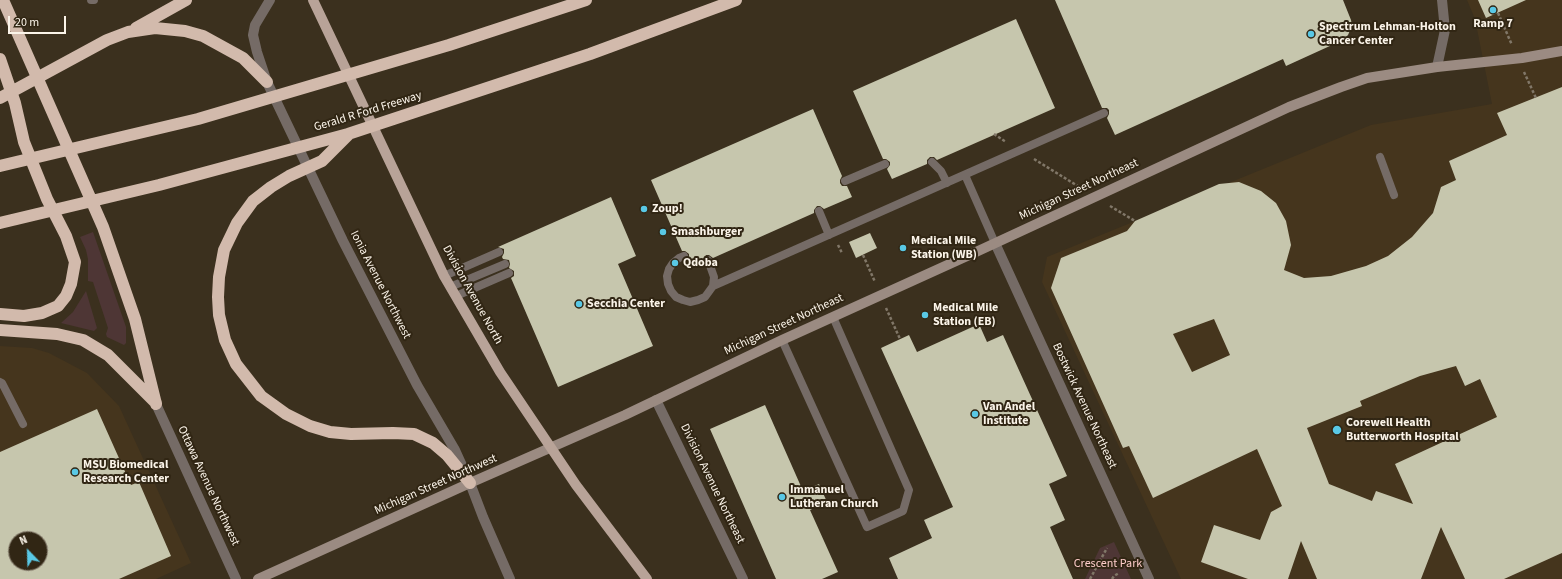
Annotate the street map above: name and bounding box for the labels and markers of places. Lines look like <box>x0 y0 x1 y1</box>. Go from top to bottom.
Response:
marker: Ramp 7 <box>1488 5 1498 15</box>
place label: Ramp 7 <box>1473 17 1513 31</box>
place label: Spectrum Lehman-Holton Cancer Center <box>1319 20 1456 48</box>
marker: Spectrum Lehman-Holton Cancer Center <box>1306 29 1316 39</box>
place label: Zoup! <box>652 202 683 216</box>
marker: Zoup! <box>639 204 649 214</box>
place label: Smashburger <box>671 225 742 239</box>
marker: Smashburger <box>658 227 668 237</box>
place label: Medical Mile Station (WB) <box>911 234 977 262</box>
marker: Medical Mile Station (WB) <box>898 243 908 253</box>
place label: Qdoba <box>683 256 718 270</box>
marker: Qdoba <box>670 258 680 268</box>
place label: Secchia Center <box>587 297 665 311</box>
marker: Secchia Center <box>574 299 584 309</box>
place label: Medical Mile Station (EB) <box>933 301 998 329</box>
marker: Medical Mile Station (EB) <box>920 310 930 320</box>
place label: Van Andel Institute <box>983 400 1035 428</box>
marker: Van Andel Institute <box>970 409 980 419</box>
place label: Corewell Health Butterworth Hospital <box>1346 416 1459 444</box>
marker: Corewell Health Butterworth Hospital <box>1331 424 1343 436</box>
place label: MSU Biomedical Research Center <box>83 458 169 486</box>
marker: MSU Biomedical Research Center <box>70 467 80 477</box>
place label: Immanuel Lutheran Church <box>790 483 878 511</box>
marker: Immanuel Lutheran Church <box>777 492 787 502</box>

